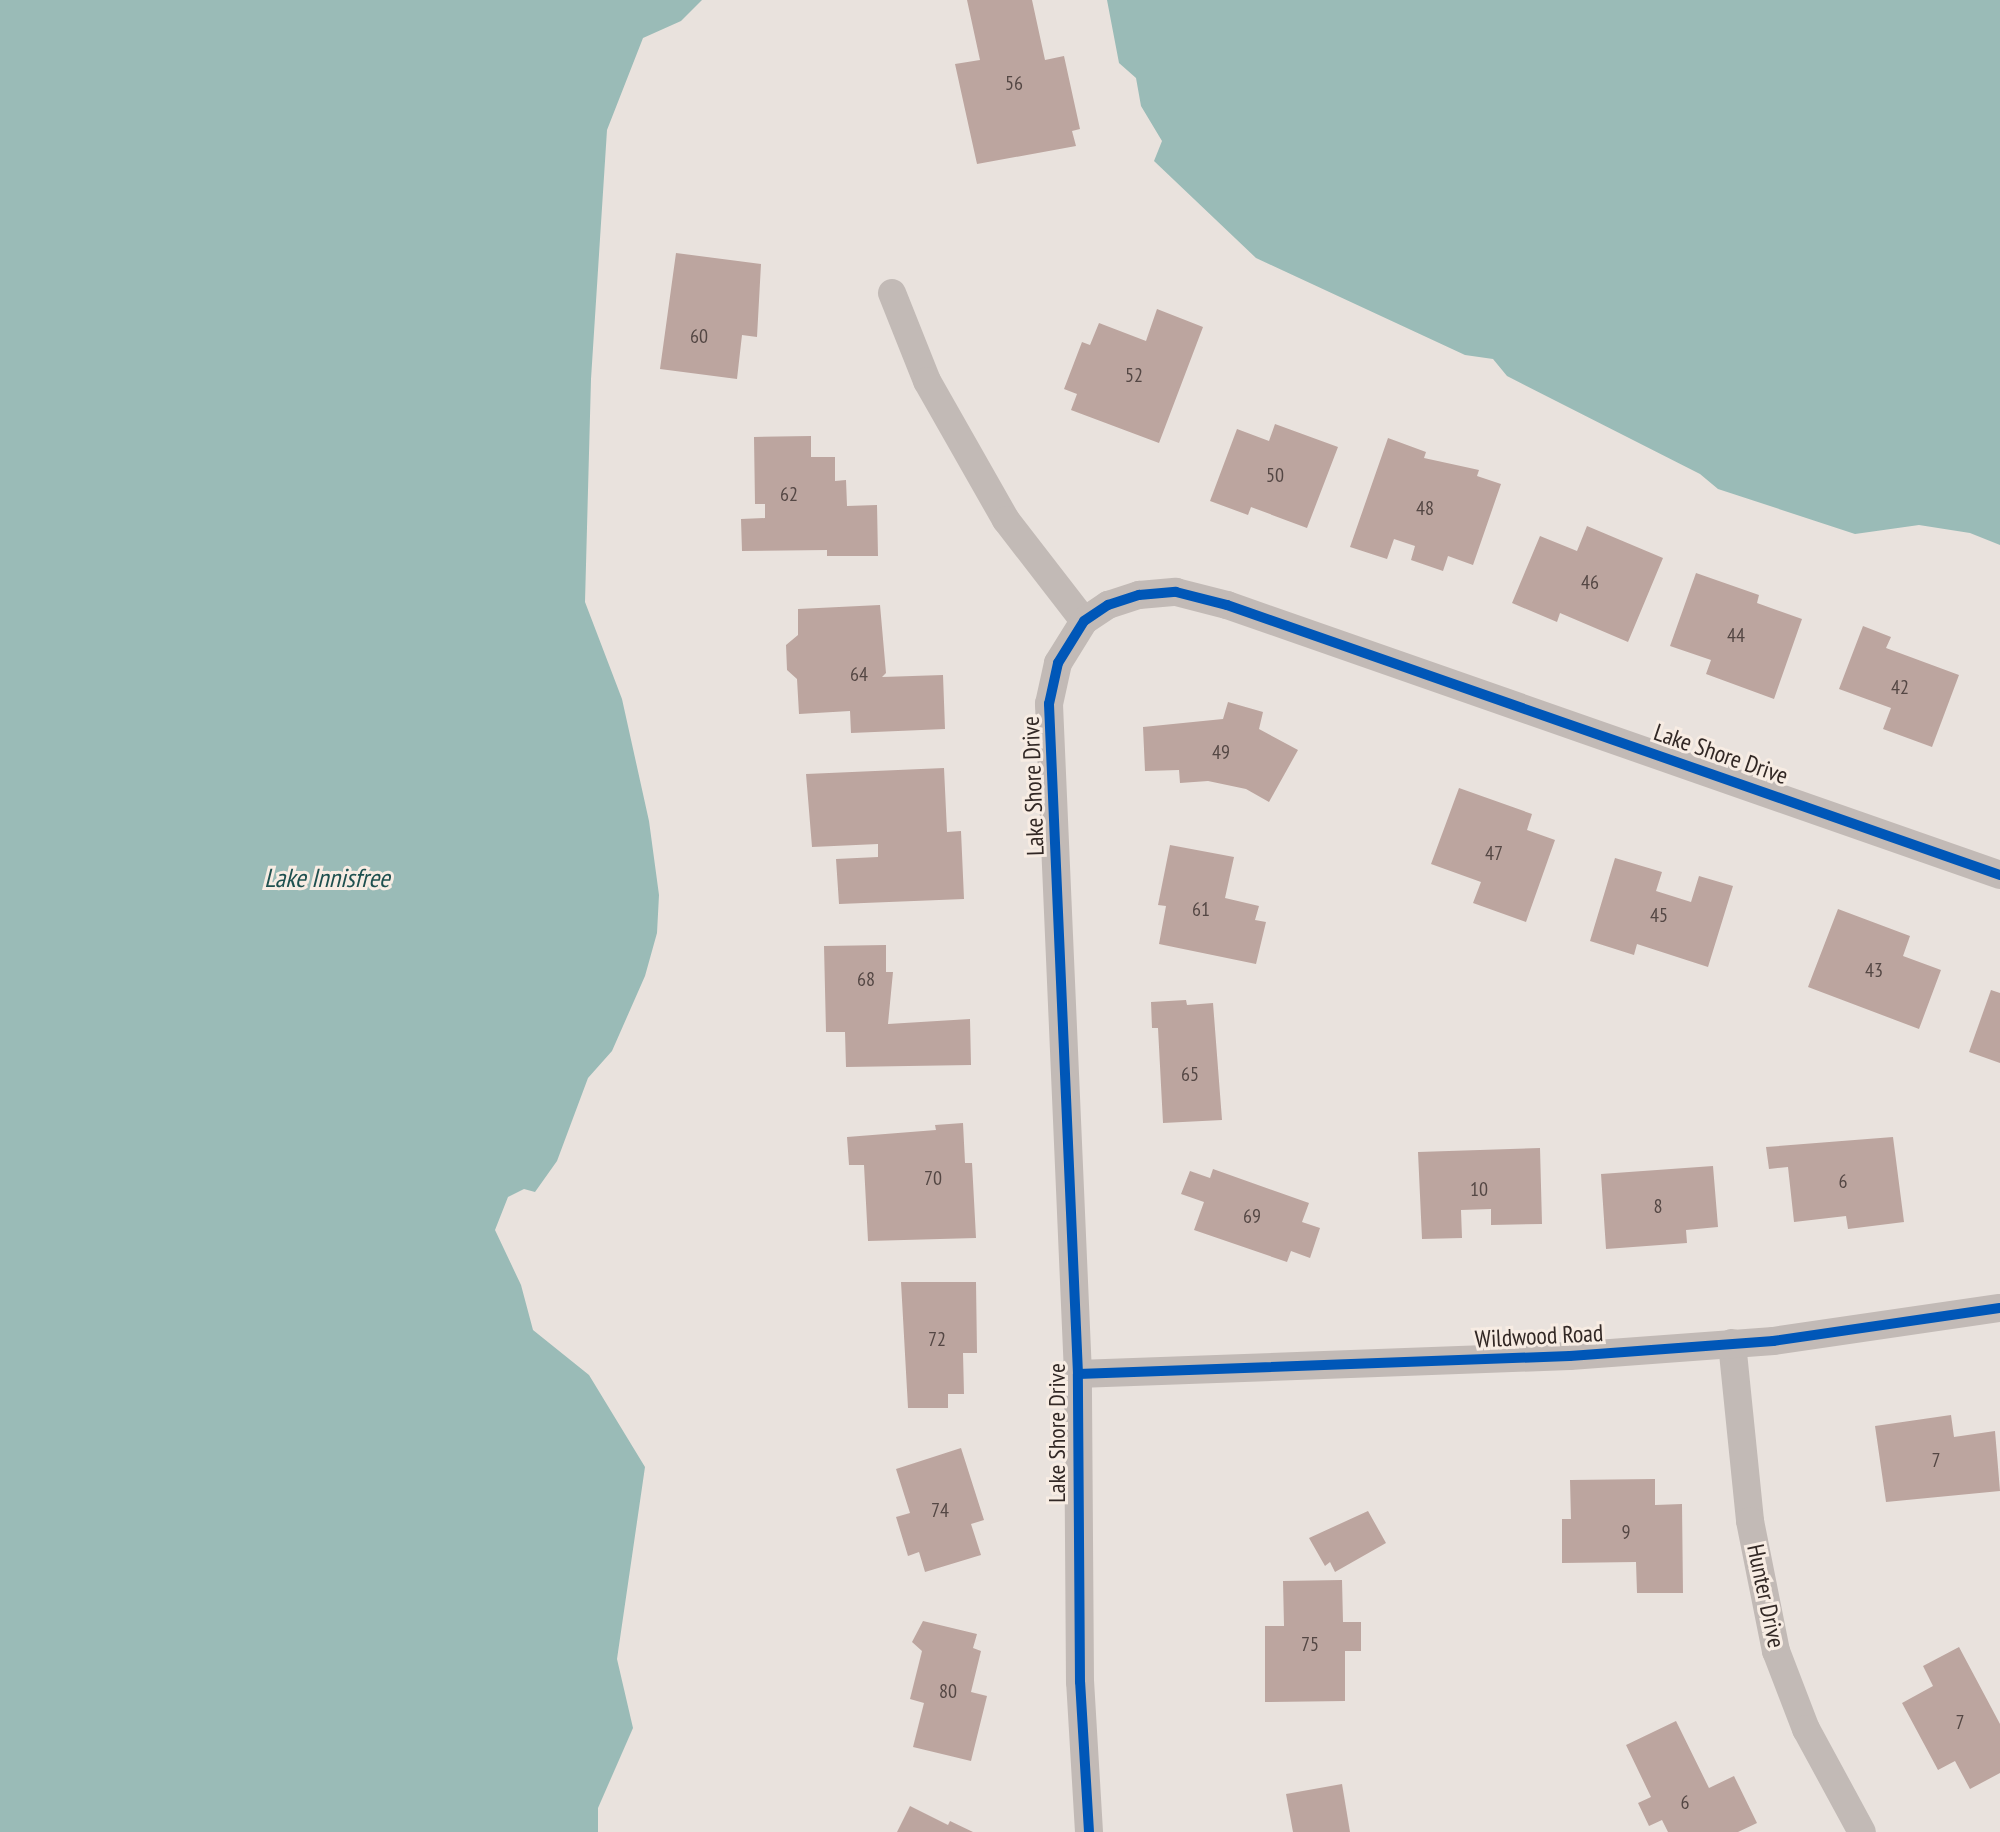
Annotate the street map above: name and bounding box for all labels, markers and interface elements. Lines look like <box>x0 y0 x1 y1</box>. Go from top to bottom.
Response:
house number: 56 <box>1005 71 1023 95</box>
house number: 60 <box>690 324 708 348</box>
house number: 52 <box>1125 363 1143 387</box>
house number: 50 <box>1266 463 1284 487</box>
house number: 62 <box>780 482 798 506</box>
house number: 48 <box>1416 496 1434 520</box>
house number: 46 <box>1581 570 1599 594</box>
house number: 44 <box>1727 623 1745 647</box>
house number: 64 <box>850 662 868 686</box>
house number: 42 <box>1891 675 1909 699</box>
street label: Lake Shore Drive <box>1016 716 1050 856</box>
street label: Lake Shore Drive <box>1650 718 1792 790</box>
house number: 49 <box>1212 740 1230 764</box>
house number: 47 <box>1485 841 1503 865</box>
water label: Lake Innisfree <box>264 862 390 894</box>
house number: 61 <box>1192 897 1210 921</box>
house number: 45 <box>1650 903 1668 927</box>
house number: 43 <box>1865 958 1883 982</box>
house number: 68 <box>857 967 875 991</box>
house number: 65 <box>1181 1062 1199 1086</box>
house number: 70 <box>924 1166 942 1190</box>
house number: 6 <box>1839 1169 1847 1193</box>
house number: 10 <box>1470 1177 1488 1201</box>
house number: 8 <box>1654 1194 1662 1218</box>
house number: 69 <box>1243 1204 1261 1228</box>
street label: Wildwood Road <box>1474 1318 1604 1354</box>
house number: 72 <box>928 1327 946 1351</box>
street label: Lake Shore Drive <box>1043 1363 1071 1503</box>
house number: 7 <box>1932 1448 1940 1472</box>
house number: 74 <box>931 1498 949 1522</box>
house number: 9 <box>1622 1520 1630 1544</box>
street label: Hunter Drive <box>1741 1541 1791 1651</box>
house number: 75 <box>1301 1632 1319 1656</box>
house number: 80 <box>939 1679 957 1703</box>
house number: 7 <box>1956 1710 1964 1734</box>
house number: 6 <box>1681 1790 1689 1814</box>

